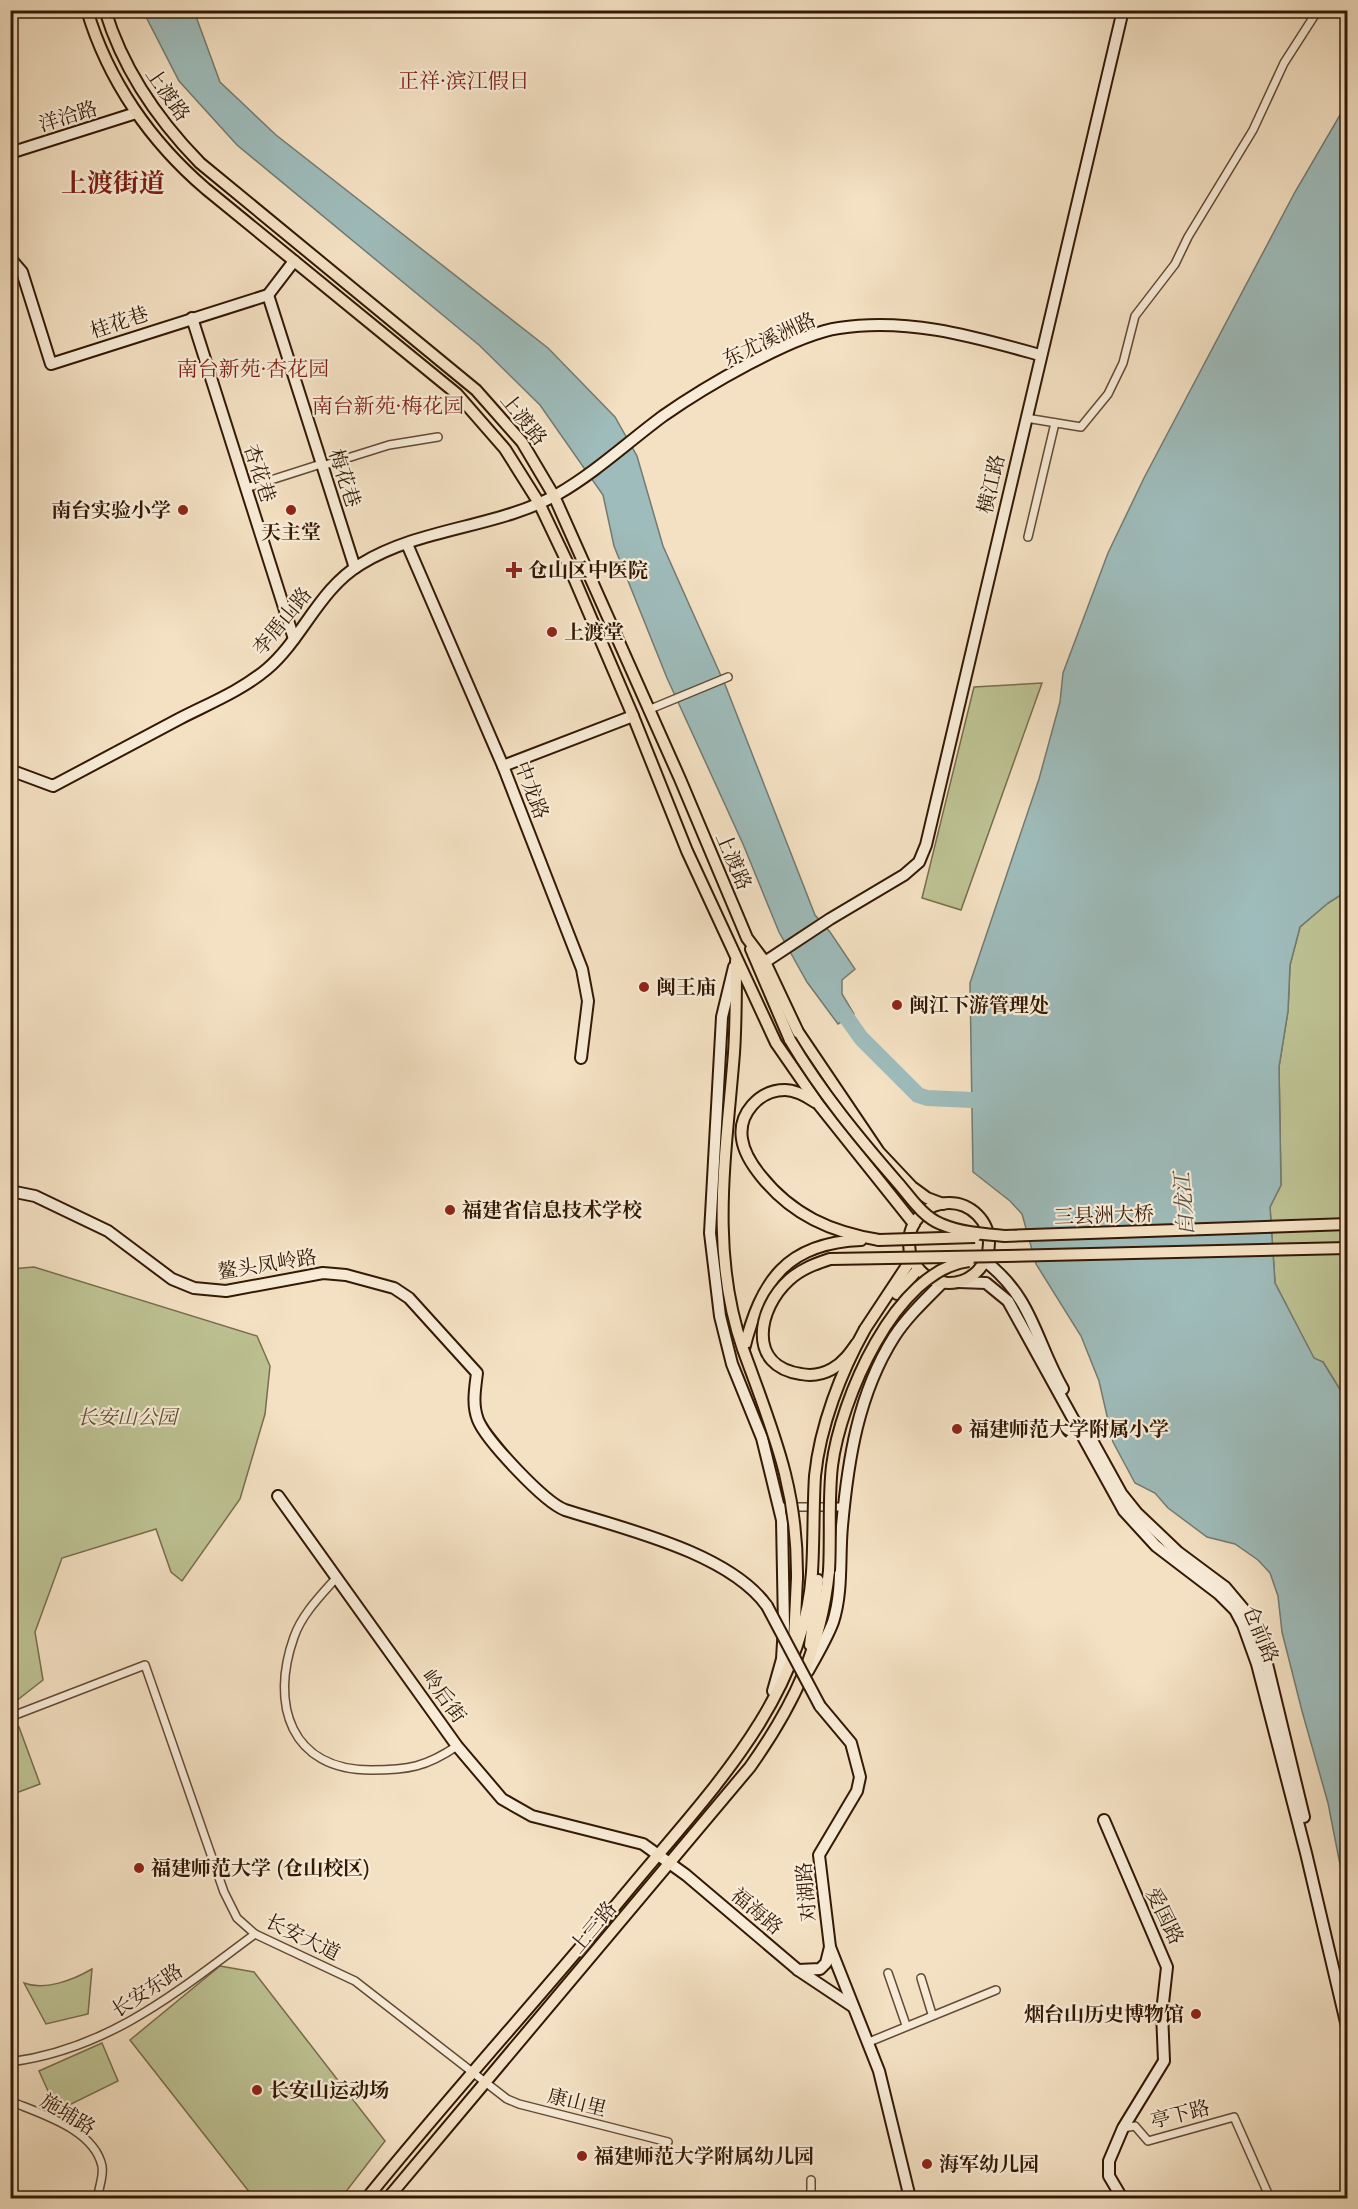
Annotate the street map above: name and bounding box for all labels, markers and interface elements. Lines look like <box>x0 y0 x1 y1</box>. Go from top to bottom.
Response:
street label: 上渡路 <box>139 62 196 127</box>
district label: 正祥·滨江假日 <box>398 67 530 96</box>
street label: 洋洽路 <box>36 95 101 138</box>
district label: 上渡街道 <box>61 166 165 201</box>
street label: 桂花巷 <box>86 300 152 345</box>
street label: 东尤溪洲路 <box>718 306 820 373</box>
district label: 南台新苑·杏花园 <box>177 355 329 384</box>
street label: 上渡路 <box>494 388 553 451</box>
district label: 南台新苑·梅花园 <box>312 392 464 421</box>
street label: 杏花巷 <box>237 440 282 506</box>
street label: 梅花巷 <box>322 445 367 511</box>
street label: 横江路 <box>972 452 1011 516</box>
place label: 南台实验小学 <box>51 497 171 524</box>
marker: 南台实验小学 <box>176 503 190 517</box>
marker: 天主堂 <box>284 503 298 517</box>
place label: 天主堂 <box>261 519 321 546</box>
place label: 仓山区中医院 <box>528 557 648 584</box>
marker: 仓山区中医院 <box>505 561 523 579</box>
street label: 李厝山路 <box>247 582 318 661</box>
place label: 上渡堂 <box>564 619 624 646</box>
marker: 上渡堂 <box>545 625 559 639</box>
street label: 中龙路 <box>508 757 555 823</box>
street label: 上渡路 <box>709 828 758 894</box>
place label: 闽王庙 <box>656 974 716 1001</box>
marker: 闽王庙 <box>637 980 651 994</box>
place label: 闽江下游管理处 <box>909 992 1049 1019</box>
marker: 闽江下游管理处 <box>890 998 904 1012</box>
water label: 白龙江 <box>1168 1169 1201 1236</box>
place label: 福建省信息技术学校 <box>462 1197 642 1224</box>
street label: 三县洲大桥 <box>1054 1200 1154 1231</box>
marker: 福建省信息技术学校 <box>443 1203 457 1217</box>
street label: 鳌头凤岭路 <box>216 1243 319 1286</box>
park label: 长安山公园 <box>77 1404 180 1431</box>
place label: 福建师范大学附属小学 <box>969 1416 1169 1443</box>
marker: 福建师范大学附属小学 <box>950 1422 964 1436</box>
street label: 仓前路 <box>1236 1601 1285 1667</box>
street label: 岭后街 <box>415 1664 472 1728</box>
place label: 福建师范大学 (仓山校区) <box>151 1855 370 1882</box>
marker: 福建师范大学 (仓山校区) <box>132 1861 146 1875</box>
street label: 对湖路 <box>790 1861 823 1923</box>
street label: 福海路 <box>725 1882 788 1941</box>
street label: 爱国路 <box>1139 1883 1190 1949</box>
street label: 上三路 <box>564 1896 623 1959</box>
street label: 长安大道 <box>261 1908 345 1967</box>
street label: 长安东路 <box>106 1957 188 2024</box>
place label: 烟台山历史博物馆 <box>1024 2001 1184 2028</box>
marker: 烟台山历史博物馆 <box>1189 2007 1203 2021</box>
place label: 长安山运动场 <box>269 2077 389 2104</box>
street label: 康山里 <box>545 2082 609 2123</box>
marker: 长安山运动场 <box>250 2083 264 2097</box>
street label: 施埔路 <box>35 2087 100 2141</box>
street label: 亭下路 <box>1148 2094 1212 2135</box>
place label: 福建师范大学附属幼儿园 <box>594 2143 814 2170</box>
marker: 福建师范大学附属幼儿园 <box>575 2149 589 2163</box>
place label: 海军幼儿园 <box>939 2151 1039 2178</box>
marker: 海军幼儿园 <box>920 2157 934 2171</box>

